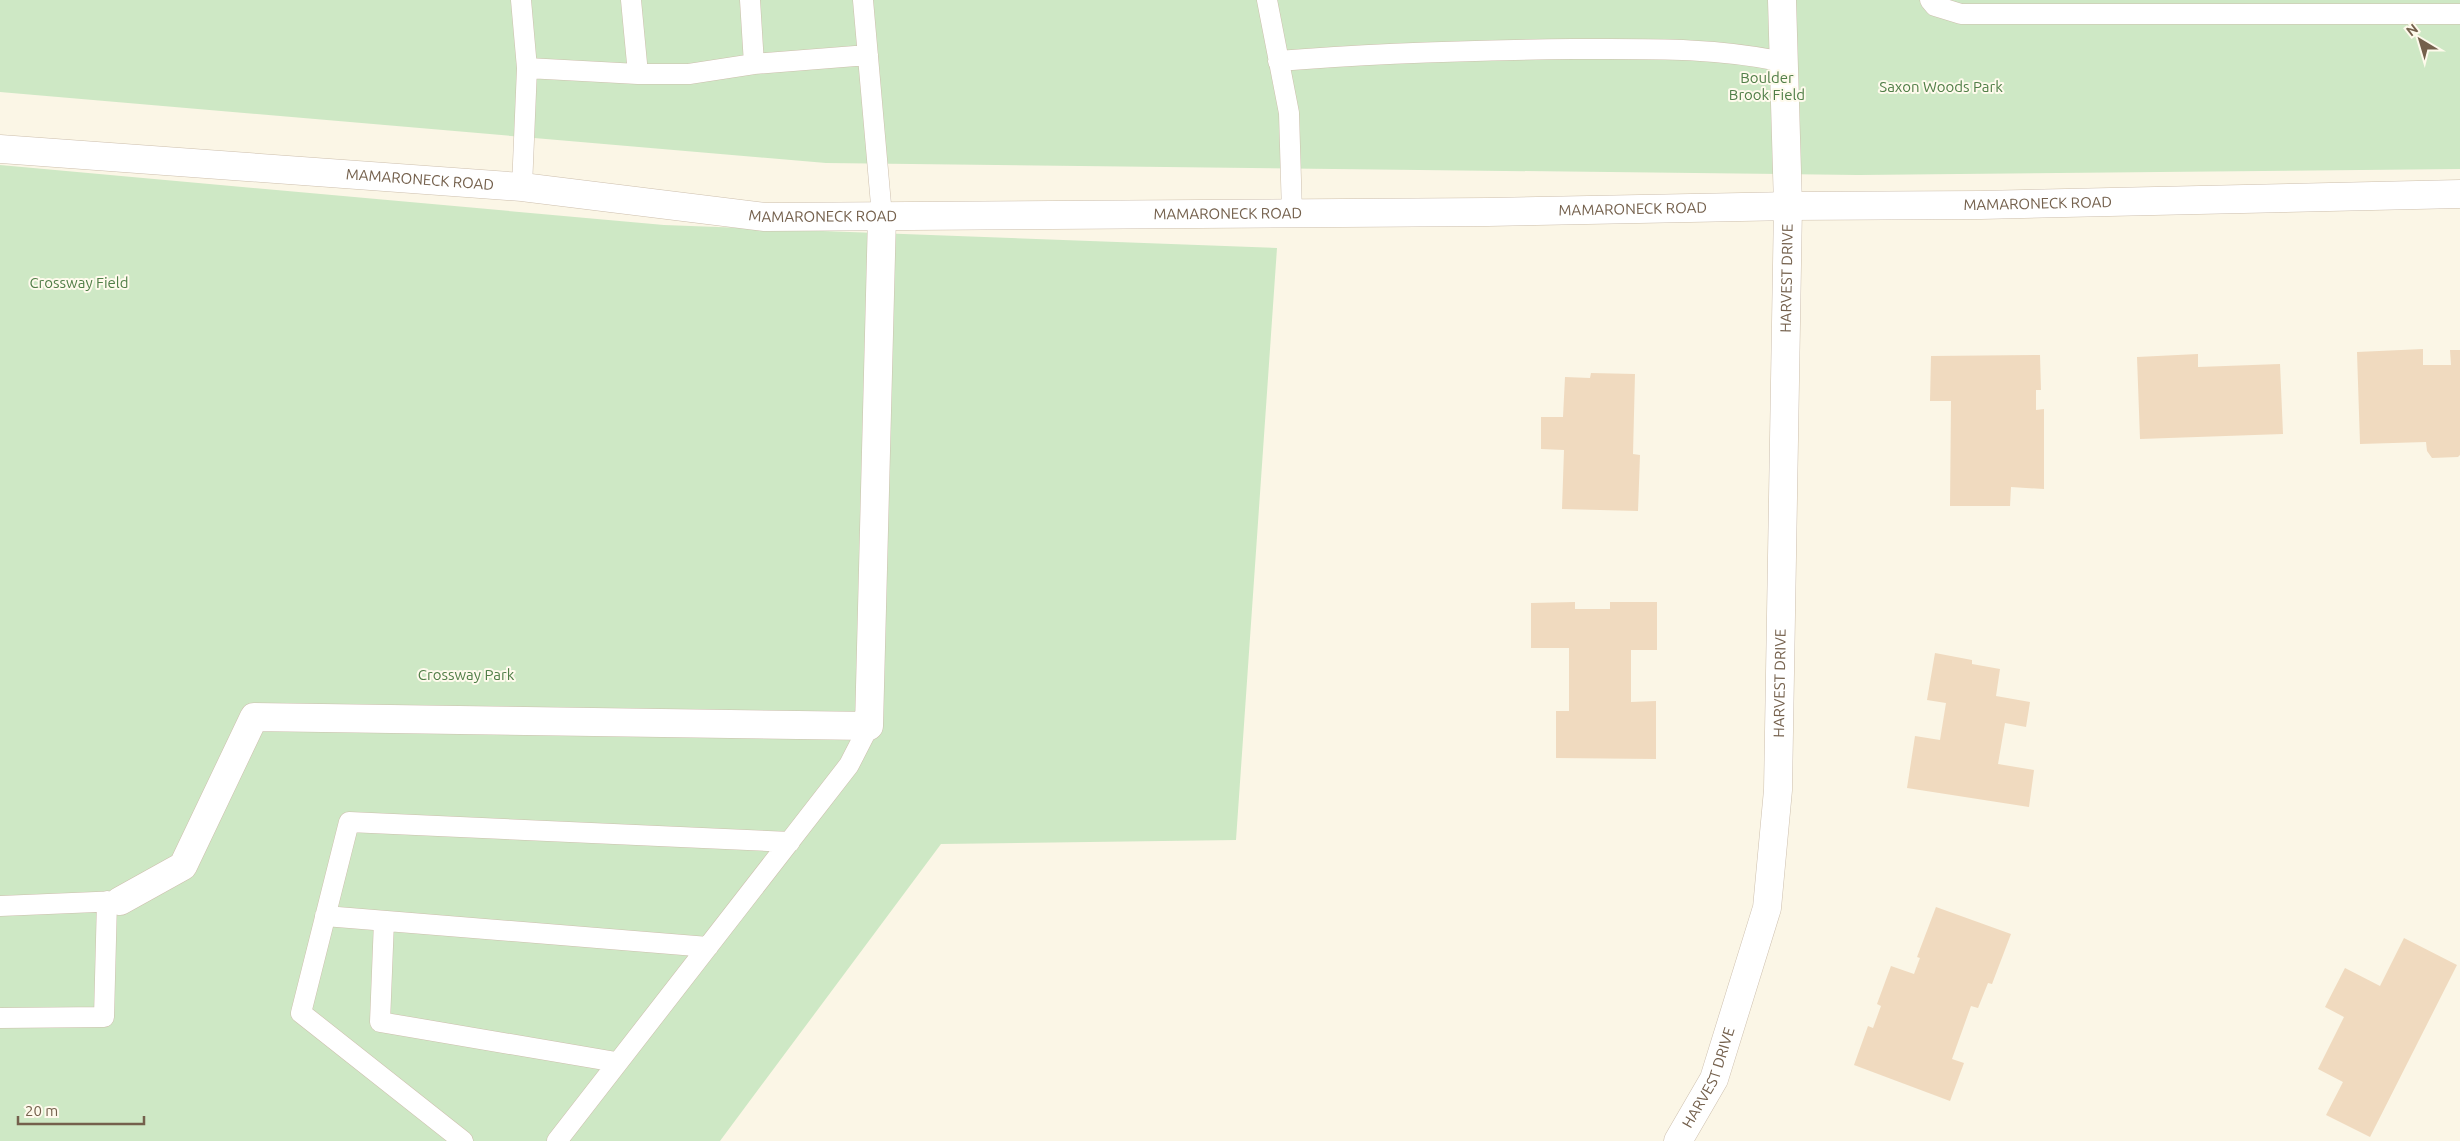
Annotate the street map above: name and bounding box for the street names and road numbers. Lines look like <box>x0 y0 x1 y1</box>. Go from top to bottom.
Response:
street label: MAMARONECK ROAD <box>345 165 495 193</box>
street label: MAMARONECK ROAD <box>1963 193 2112 213</box>
street label: MAMARONECK ROAD <box>1558 199 1707 219</box>
street label: MAMARONECK ROAD <box>1153 204 1302 222</box>
street label: MAMARONECK ROAD <box>748 206 897 225</box>
street label: HARVEST DRIVE <box>1777 224 1796 333</box>
street label: HARVEST DRIVE <box>1770 629 1789 738</box>
street label: HARVEST DRIVE <box>1679 1025 1738 1131</box>

